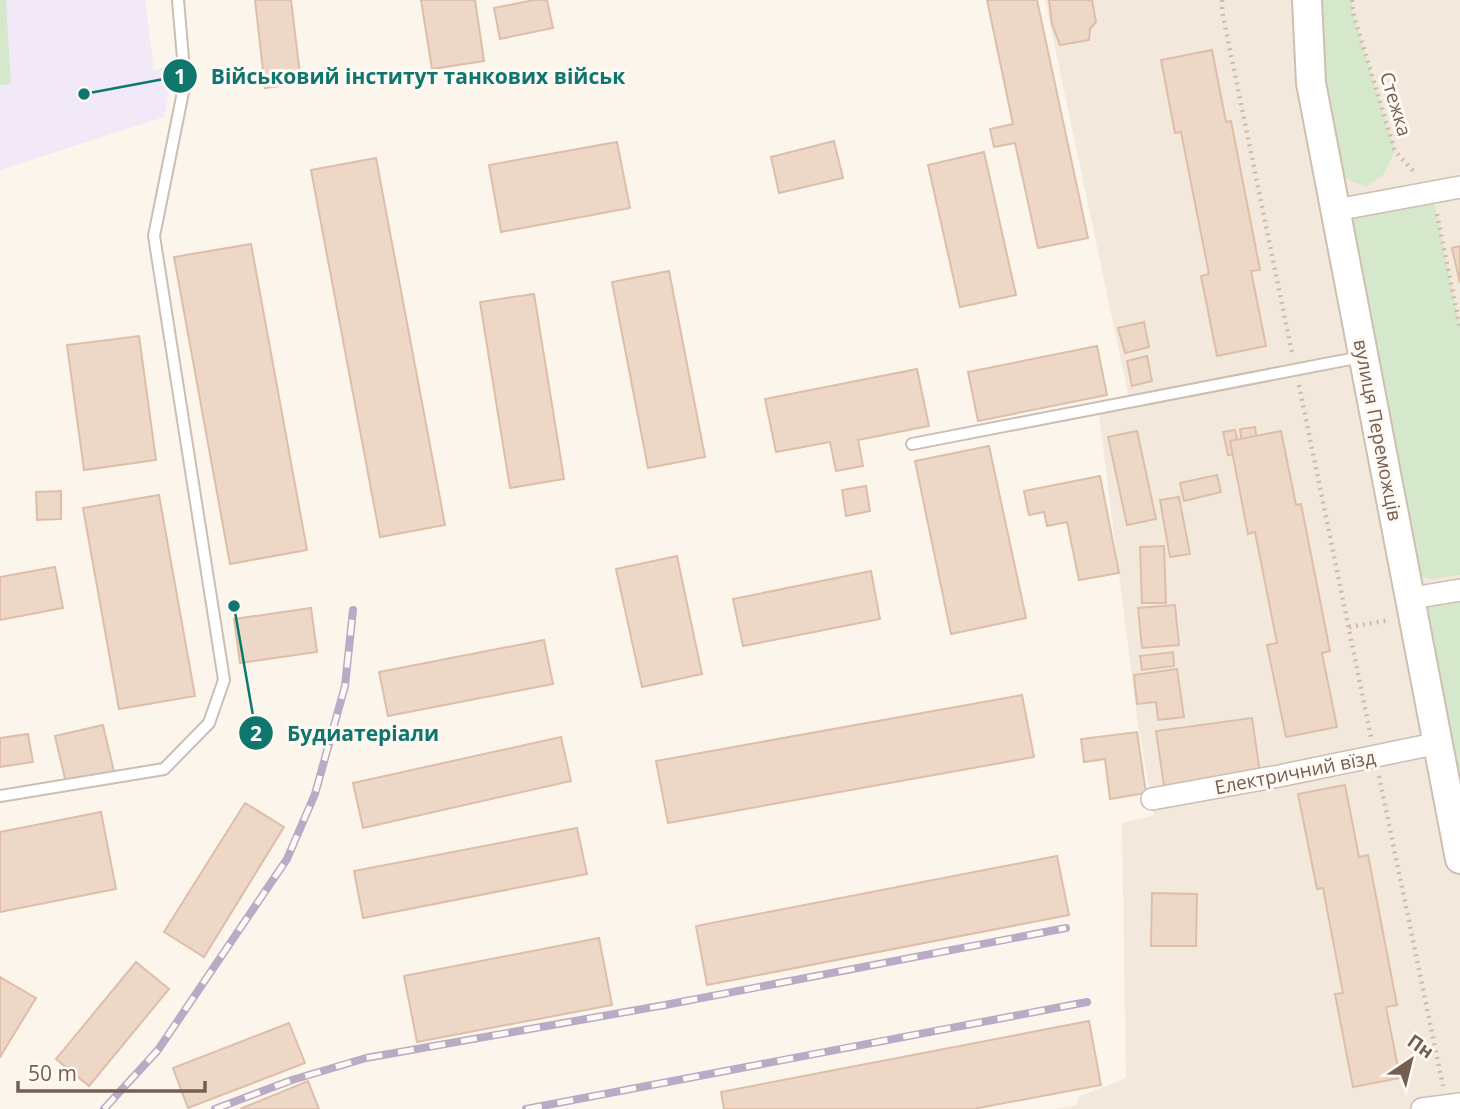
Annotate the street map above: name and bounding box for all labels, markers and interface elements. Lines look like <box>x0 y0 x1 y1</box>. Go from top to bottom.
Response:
callout: Військовий інститут танкових військ <box>162 55 639 97</box>
text: 1 <box>174 62 186 90</box>
text: Військовий інститут танкових військ <box>211 62 625 90</box>
street label: Стежка <box>1374 69 1418 139</box>
street label: вулиця Переможців <box>1348 337 1408 523</box>
callout: Будиатеріали <box>238 712 453 754</box>
text: 2 <box>250 719 262 747</box>
text: Будиатеріали <box>287 719 439 747</box>
street label: Електричний вїзд <box>1213 744 1378 800</box>
north arrow <box>1376 1025 1446 1095</box>
text: Пн <box>1402 1028 1439 1064</box>
scale bar <box>18 1050 205 1094</box>
text: 50 m <box>28 1059 77 1087</box>

